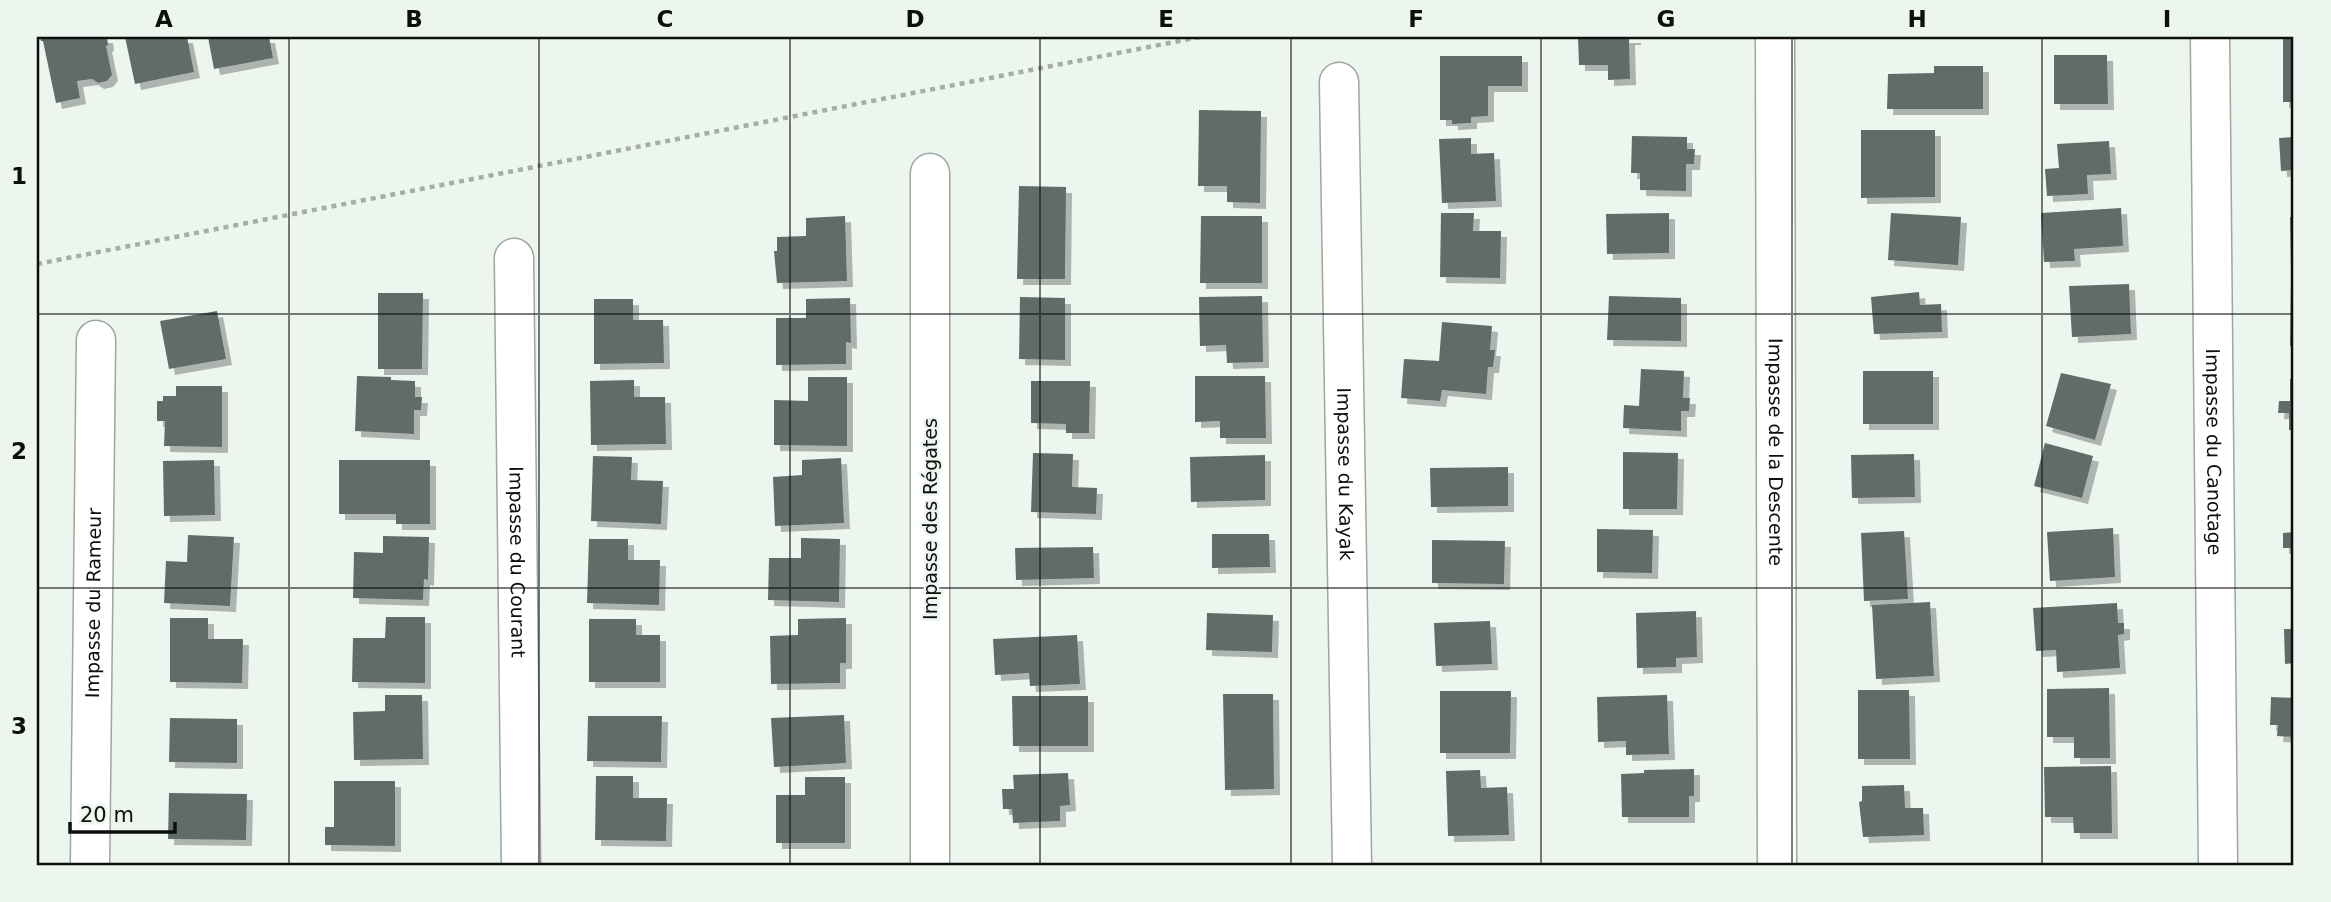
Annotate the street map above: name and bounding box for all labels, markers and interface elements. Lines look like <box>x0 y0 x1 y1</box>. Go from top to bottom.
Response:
text: A <box>155 6 173 32</box>
text: B <box>405 6 423 32</box>
text: C <box>657 6 673 32</box>
text: D <box>905 6 925 32</box>
text: E <box>1158 6 1174 32</box>
text: F <box>1408 6 1424 32</box>
text: G <box>1657 6 1675 32</box>
text: H <box>1907 6 1927 32</box>
text: I <box>2163 6 2171 32</box>
text: 1 <box>11 163 27 189</box>
street label: Impasse de la Descente <box>1765 338 1787 566</box>
street label: Impasse du Canotage <box>2202 348 2226 556</box>
street label: Impasse du Kayak <box>1333 387 1358 561</box>
street label: Impasse des Régates <box>919 418 941 620</box>
text: 2 <box>11 438 27 464</box>
street label: Impasse du Courant <box>505 466 530 658</box>
street label: Impasse du Rameur <box>81 508 105 698</box>
text: 3 <box>11 713 27 739</box>
scale bar <box>70 790 175 834</box>
text: 20 m <box>80 803 134 827</box>

